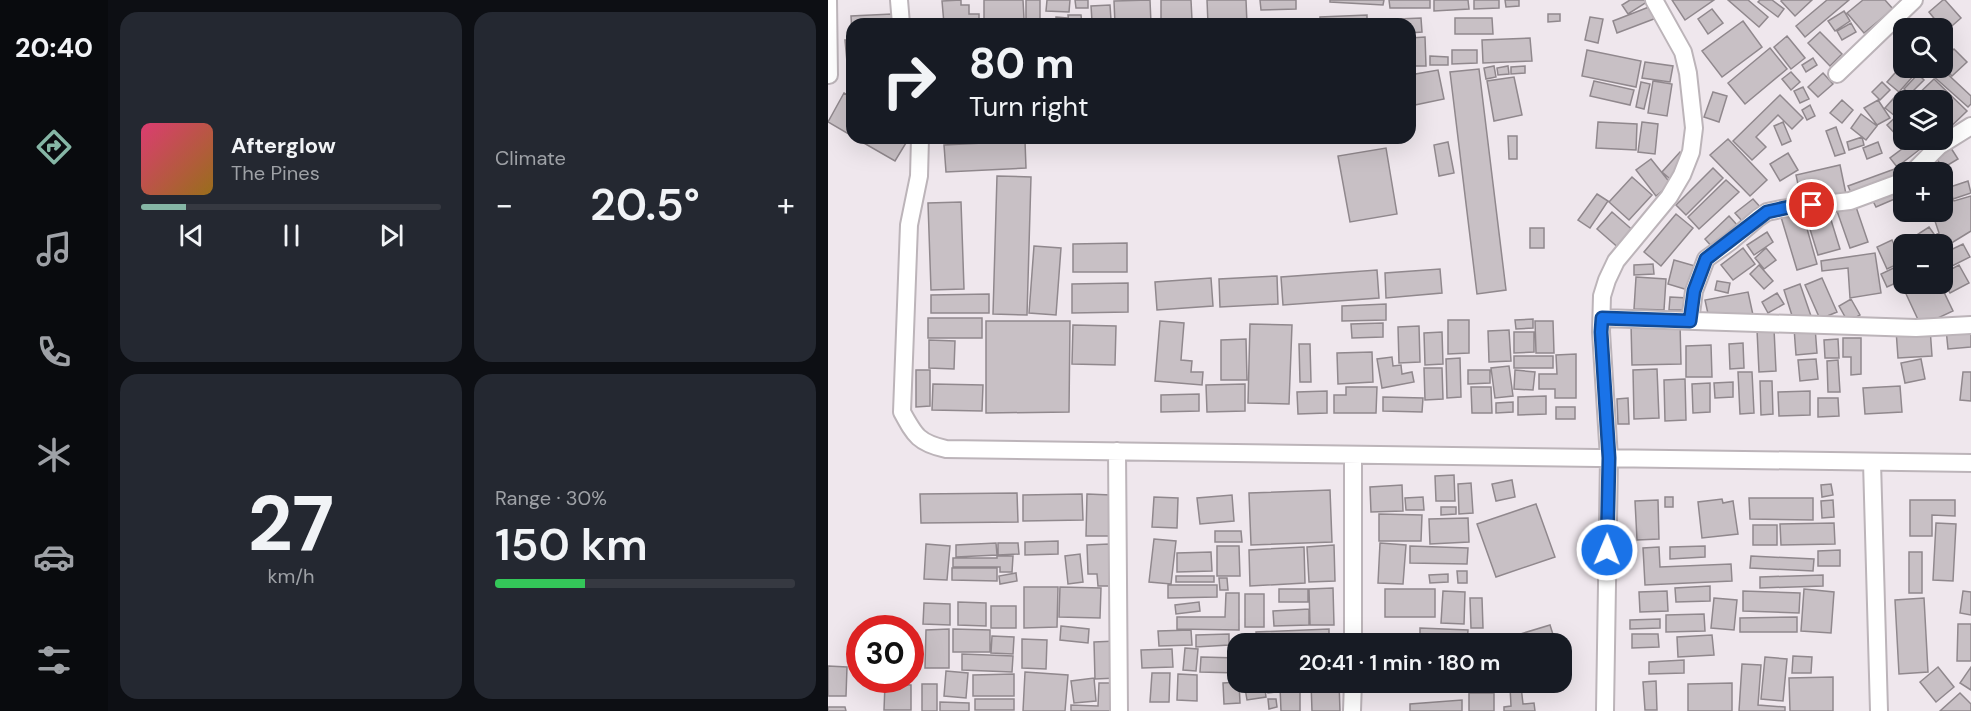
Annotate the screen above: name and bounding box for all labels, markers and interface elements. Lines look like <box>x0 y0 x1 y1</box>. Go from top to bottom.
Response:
map controls <box>1893 18 1953 294</box>
button: search <box>1893 18 1953 78</box>
text: 20:40 <box>15 30 93 65</box>
text: 80 m <box>969 36 1075 91</box>
icon: right <box>870 42 948 120</box>
text: Turn right <box>969 89 1089 124</box>
button: layers <box>1893 90 1953 150</box>
icon: directions <box>33 126 75 168</box>
text: Afterglow <box>231 131 336 160</box>
text: Climate <box>495 145 566 171</box>
text: The Pines <box>231 160 320 186</box>
button: + <box>1893 162 1953 222</box>
text: 20.5° <box>590 175 700 234</box>
pin <box>1786 179 1837 230</box>
text: − <box>495 183 513 226</box>
text: + <box>777 183 795 226</box>
icon: arrive <box>1795 188 1828 221</box>
icon: previous <box>175 219 208 252</box>
icon: pause <box>275 219 308 252</box>
icon: next <box>375 219 408 252</box>
icon: music <box>33 228 75 270</box>
button: − <box>1893 234 1953 294</box>
icon: phone <box>33 331 75 373</box>
icon: climate <box>33 434 75 476</box>
text: 27 <box>248 473 334 574</box>
text: Range · 30% <box>495 485 607 511</box>
text: 150 km <box>495 515 648 574</box>
position arrow <box>1575 518 1639 582</box>
icon: car <box>33 536 75 578</box>
text: km/h <box>267 563 315 589</box>
speed limit sign: 30 <box>846 615 924 693</box>
icon: filters <box>33 639 75 681</box>
text: 20:41 · 1 min · 180 m <box>1299 648 1500 677</box>

